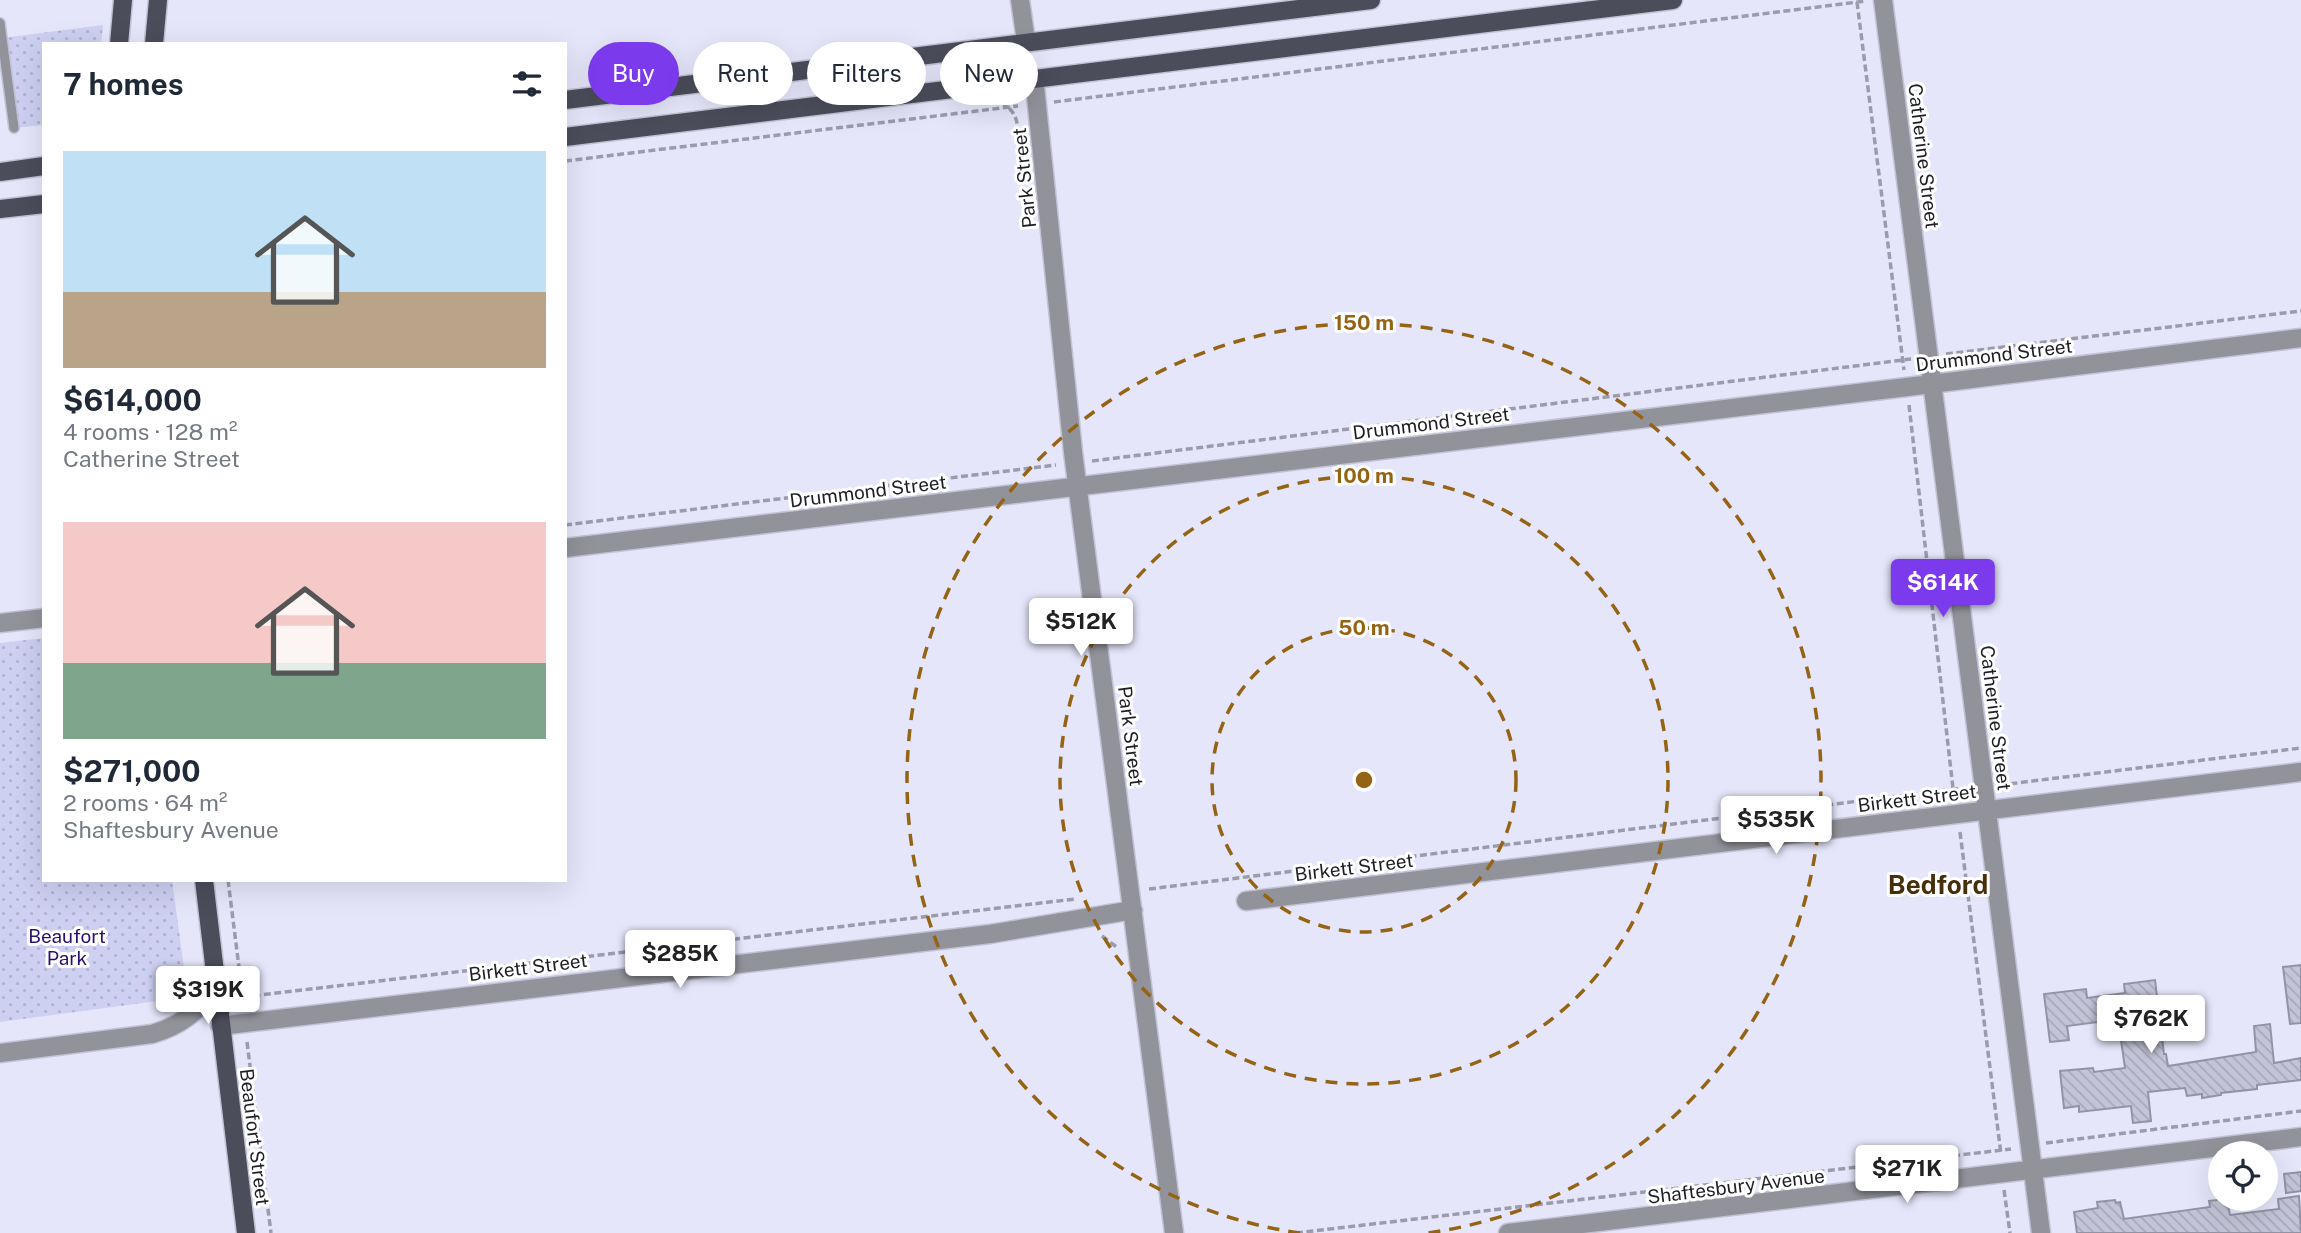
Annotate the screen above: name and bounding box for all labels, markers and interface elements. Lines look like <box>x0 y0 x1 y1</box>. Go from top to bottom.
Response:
chip: Buy <box>588 42 679 105</box>
chip: Rent <box>693 42 793 105</box>
chip: Filters <box>807 42 926 105</box>
chip: New <box>940 42 1038 105</box>
icon: filters <box>508 65 546 103</box>
text: 7 homes <box>63 66 184 102</box>
street label: Catherine Street <box>1904 82 1944 230</box>
street label: Park Street <box>1008 127 1040 229</box>
icon: home <box>242 197 368 323</box>
text: 150 m <box>1334 310 1394 335</box>
street label: Drummond Street <box>1914 334 2074 376</box>
text: $614,000 <box>63 382 202 418</box>
street label: Drummond Street <box>1351 402 1511 444</box>
text: 4 rooms · 128 m² <box>63 418 237 445</box>
text: Catherine Street <box>63 445 240 472</box>
text: 100 m <box>1334 463 1394 488</box>
street label: Drummond Street <box>788 470 948 512</box>
pin: $614K <box>1894 560 1992 619</box>
icon: home <box>242 568 368 694</box>
text: $614K <box>1907 568 1979 595</box>
pin: $512K <box>1032 598 1130 658</box>
text: $512K <box>1045 607 1117 634</box>
text: 50 m <box>1338 615 1390 640</box>
street label: Catherine Street <box>1976 644 2016 792</box>
street label: Park Street <box>1114 685 1148 787</box>
text: $271,000 <box>63 753 201 789</box>
centre of rings <box>1352 768 1376 792</box>
street label: Birkett Street <box>1856 780 1978 816</box>
text: 2 rooms · 64 m² <box>63 789 227 816</box>
pin: $535K <box>1727 796 1825 856</box>
text: $535K <box>1737 805 1815 832</box>
text: Shaftesbury Avenue <box>63 816 279 843</box>
street label: Birkett Street <box>1293 849 1415 885</box>
district label: Bedford <box>1888 869 1988 900</box>
park label: Beaufort Park <box>28 925 106 969</box>
pin: $285K <box>631 930 729 990</box>
text: $285K <box>641 939 719 966</box>
street label: Birkett Street <box>467 949 589 985</box>
pin: $319K <box>159 967 257 1026</box>
text: $319K <box>172 975 244 1002</box>
pin: $762K <box>2102 996 2200 1055</box>
text: $762K <box>2113 1004 2189 1031</box>
street label: Beaufort Street <box>236 1067 274 1207</box>
map controls <box>2208 1141 2278 1211</box>
button: locate <box>2208 1141 2278 1211</box>
pin: $271K <box>1858 1146 1956 1205</box>
text: $271K <box>1871 1154 1943 1181</box>
street label: Shaftesbury Avenue <box>1646 1164 1826 1208</box>

